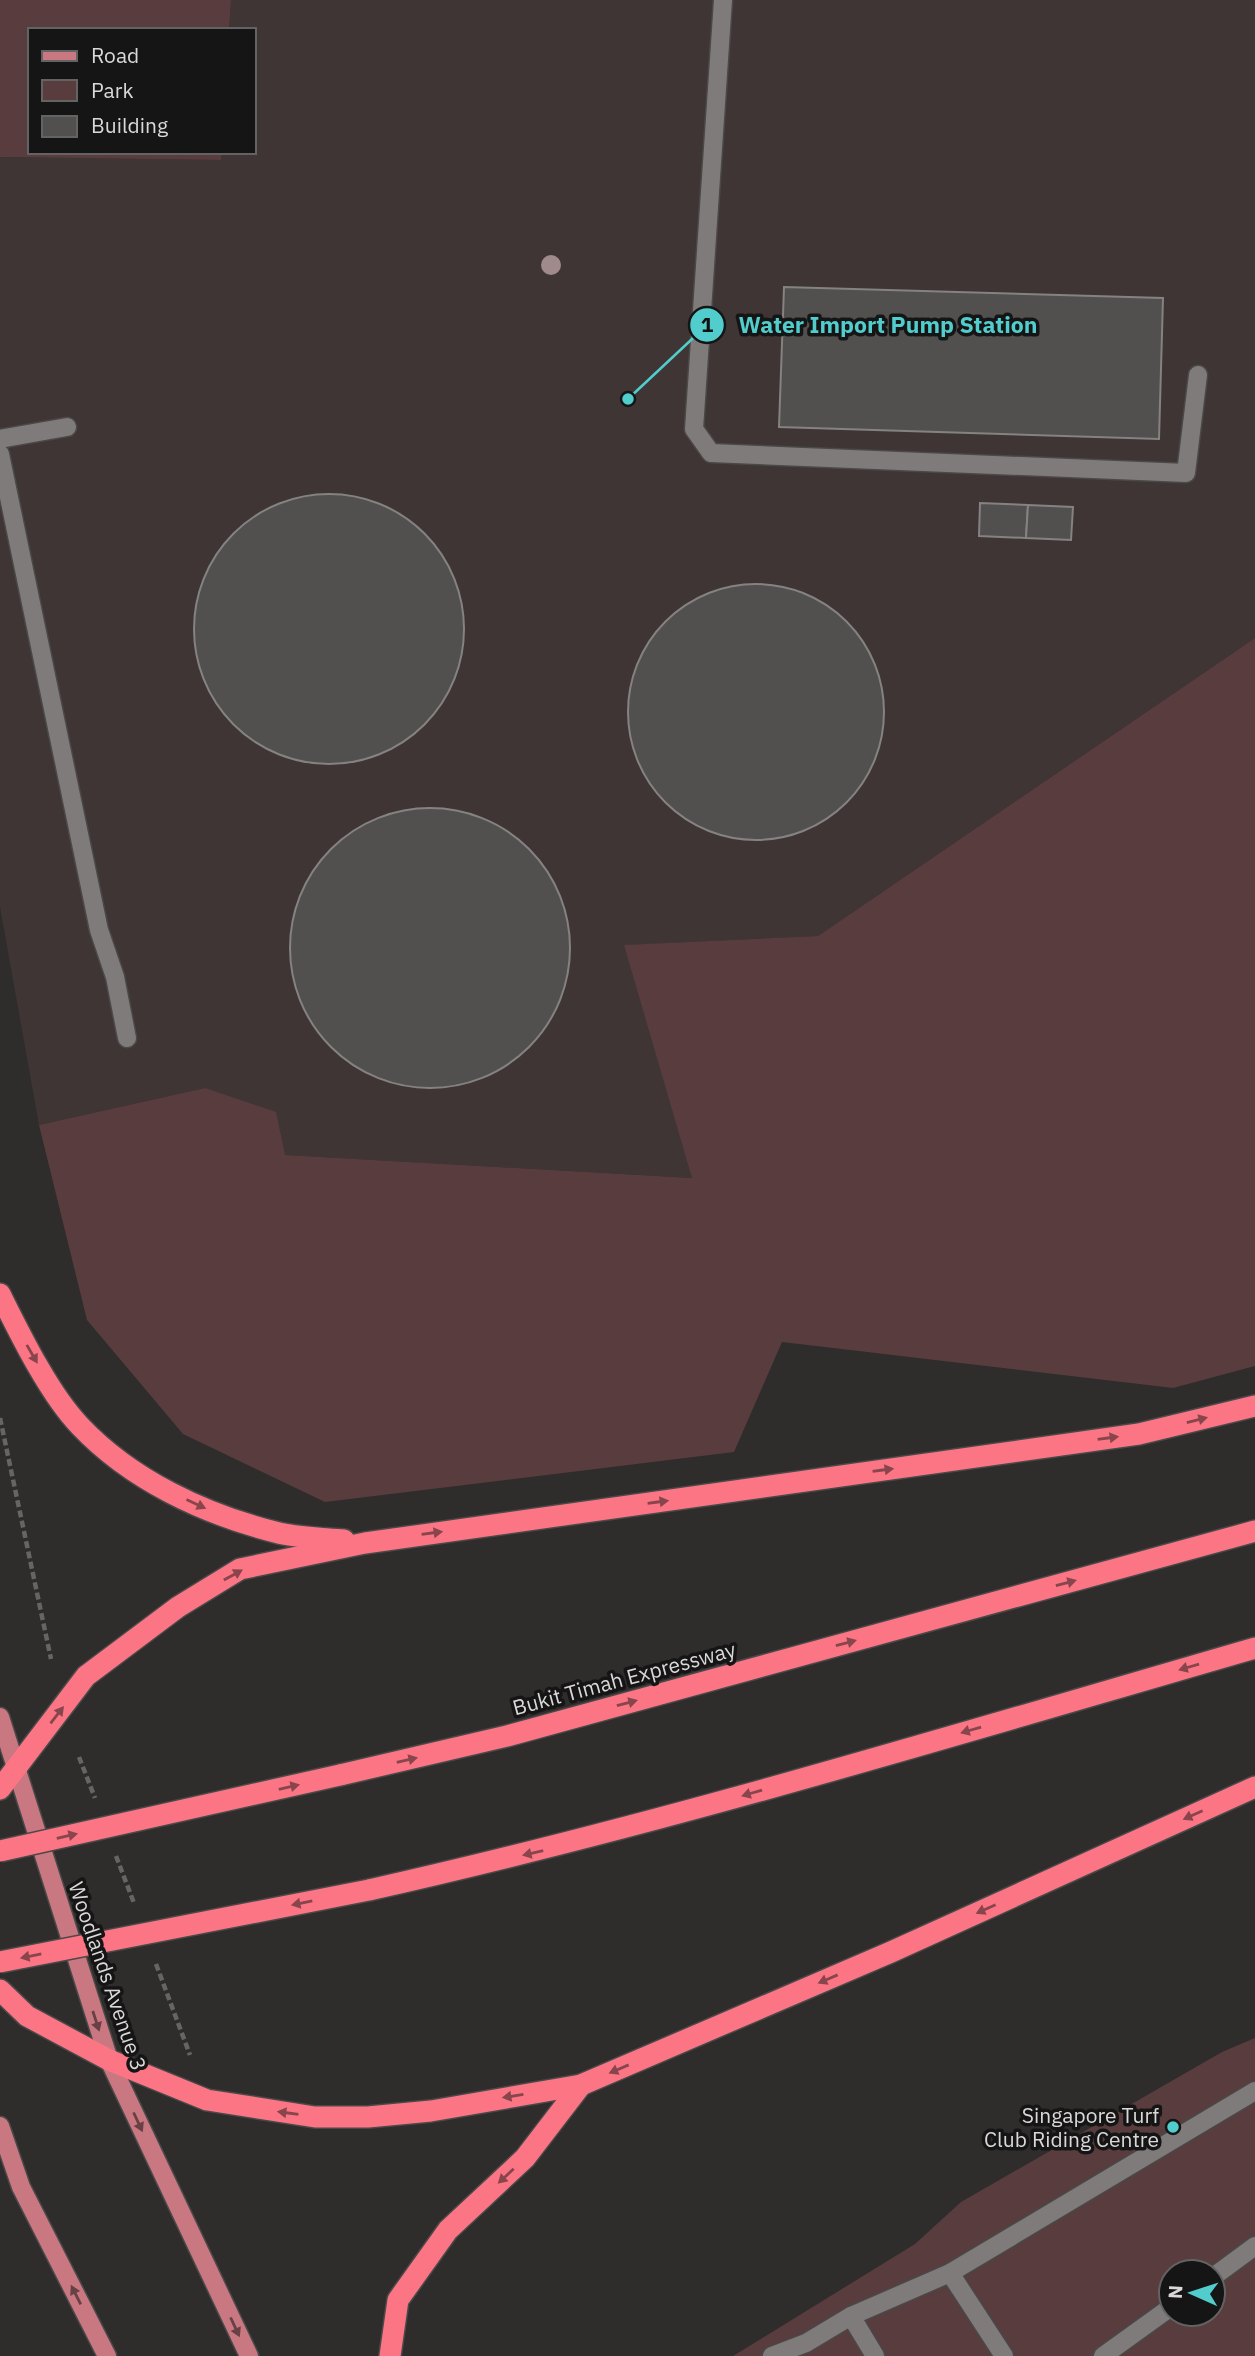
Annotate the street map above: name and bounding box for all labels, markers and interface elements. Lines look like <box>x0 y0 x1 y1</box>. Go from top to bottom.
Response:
legend <box>28 28 256 154</box>
text: Road <box>91 41 139 69</box>
text: Park <box>91 76 134 104</box>
text: Building <box>91 111 168 139</box>
callout: Water Import Pump Station <box>690 303 1052 347</box>
text: Water Import Pump Station <box>739 309 1037 339</box>
text: 1 <box>701 310 714 338</box>
one-way arrow <box>26 1345 38 1364</box>
one-way arrow <box>1186 1414 1208 1425</box>
one-way arrow <box>1098 1433 1120 1444</box>
one-way arrow <box>872 1464 894 1475</box>
one-way arrow <box>647 1496 669 1507</box>
one-way arrow <box>186 1499 206 1510</box>
one-way arrow <box>422 1528 444 1539</box>
one-way arrow <box>223 1569 242 1581</box>
one-way arrow <box>1056 1577 1077 1587</box>
street label: Bukit Timah Expressway <box>509 1635 739 1721</box>
one-way arrow <box>836 1637 858 1648</box>
one-way arrow <box>1179 1663 1200 1673</box>
one-way arrow <box>616 1697 638 1708</box>
one-way arrow <box>49 1707 64 1725</box>
one-way arrow <box>960 1726 981 1736</box>
one-way arrow <box>396 1754 418 1765</box>
one-way arrow <box>278 1781 300 1792</box>
one-way arrow <box>741 1789 762 1799</box>
one-way arrow <box>1183 1809 1203 1821</box>
one-way arrow <box>56 1831 78 1842</box>
one-way arrow <box>522 1848 544 1859</box>
street label: Woodlands Avenue 3 <box>63 1878 153 2074</box>
one-way arrow <box>291 1898 313 1909</box>
one-way arrow <box>975 1904 996 1915</box>
one-way arrow <box>20 1951 42 1962</box>
one-way arrow <box>818 1973 838 1985</box>
one-way arrow <box>91 2011 102 2032</box>
one-way arrow <box>609 2063 629 2075</box>
one-way arrow <box>502 2091 524 2102</box>
place label: Singapore Turf Club Riding Centre <box>984 2101 1159 2153</box>
one-way arrow <box>276 2108 298 2119</box>
one-way arrow <box>132 2112 144 2132</box>
marker: Singapore Turf Club Riding Centre <box>1165 2119 1181 2135</box>
one-way arrow <box>498 2167 515 2183</box>
north arrow <box>1157 2258 1227 2328</box>
one-way arrow <box>70 2285 82 2305</box>
text: N <box>1163 2285 1187 2300</box>
one-way arrow <box>230 2317 241 2337</box>

